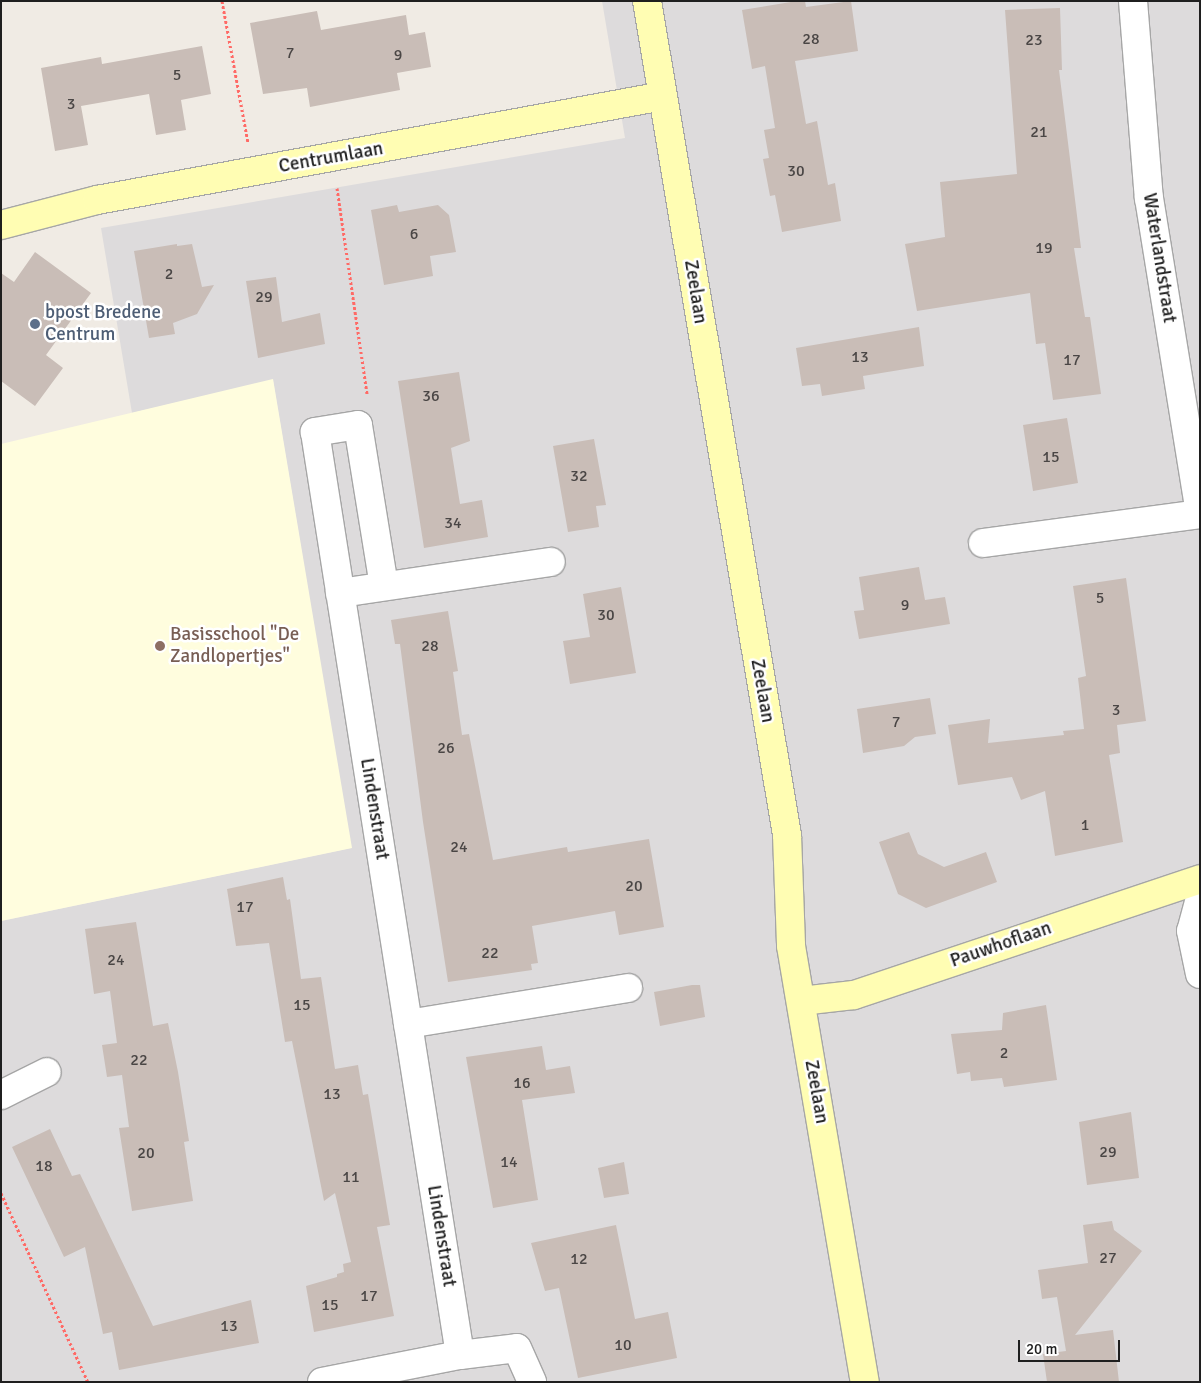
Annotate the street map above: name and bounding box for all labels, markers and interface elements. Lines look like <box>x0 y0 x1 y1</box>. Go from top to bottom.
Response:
house number: 28 <box>802 29 820 49</box>
house number: 23 <box>1025 30 1043 50</box>
house number: 7 <box>286 43 294 63</box>
house number: 9 <box>394 45 402 65</box>
house number: 5 <box>173 65 181 85</box>
house number: 3 <box>67 94 75 114</box>
house number: 21 <box>1030 122 1048 142</box>
street label: Centrumlaan <box>277 138 385 178</box>
house number: 30 <box>787 161 805 181</box>
street label: Waterlandstraat <box>1137 191 1181 325</box>
house number: 6 <box>410 224 418 244</box>
house number: 19 <box>1035 238 1053 258</box>
street label: Zeelaan <box>679 258 711 326</box>
house number: 2 <box>165 264 173 284</box>
house number: 29 <box>255 287 273 307</box>
place label: bpost Bredene Centrum <box>45 302 161 346</box>
marker: bpost Bredene Centrum <box>29 318 41 330</box>
house number: 13 <box>851 347 869 367</box>
house number: 17 <box>1063 350 1081 370</box>
house number: 36 <box>422 386 440 406</box>
house number: 15 <box>1042 447 1060 467</box>
house number: 32 <box>570 466 588 486</box>
house number: 34 <box>444 513 462 533</box>
house number: 5 <box>1096 588 1104 608</box>
house number: 9 <box>901 595 909 615</box>
house number: 30 <box>597 605 615 625</box>
place label: Basisschool "De Zandlopertjes" <box>170 624 299 668</box>
house number: 28 <box>421 636 439 656</box>
marker: Basisschool "De Zandlopertjes" <box>154 640 166 652</box>
street label: Zeelaan <box>745 657 779 725</box>
house number: 3 <box>1112 700 1120 720</box>
house number: 7 <box>892 712 900 732</box>
house number: 26 <box>437 738 455 758</box>
street label: Lindenstraat <box>355 757 393 861</box>
house number: 1 <box>1081 815 1089 835</box>
house number: 24 <box>450 837 468 857</box>
house number: 20 <box>625 876 643 896</box>
house number: 17 <box>236 897 254 917</box>
street label: Pauwhoflaan <box>947 917 1055 973</box>
house number: 22 <box>481 943 499 963</box>
house number: 24 <box>107 950 125 970</box>
house number: 15 <box>293 995 311 1015</box>
house number: 2 <box>1000 1043 1008 1063</box>
house number: 22 <box>130 1050 148 1070</box>
street label: Zeelaan <box>799 1058 833 1126</box>
house number: 16 <box>513 1073 531 1093</box>
house number: 13 <box>323 1084 341 1104</box>
house number: 29 <box>1099 1142 1117 1162</box>
house number: 20 <box>137 1143 155 1163</box>
house number: 14 <box>500 1152 518 1172</box>
house number: 18 <box>35 1156 53 1176</box>
house number: 11 <box>342 1167 360 1187</box>
street label: Lindenstraat <box>422 1184 460 1288</box>
house number: 27 <box>1099 1248 1117 1268</box>
house number: 12 <box>570 1249 588 1269</box>
house number: 17 <box>360 1286 378 1306</box>
house number: 15 <box>321 1295 339 1315</box>
house number: 13 <box>220 1316 238 1336</box>
scale bar <box>1021 1330 1124 1362</box>
house number: 10 <box>614 1335 632 1355</box>
text: 20 m <box>1026 1340 1057 1358</box>

